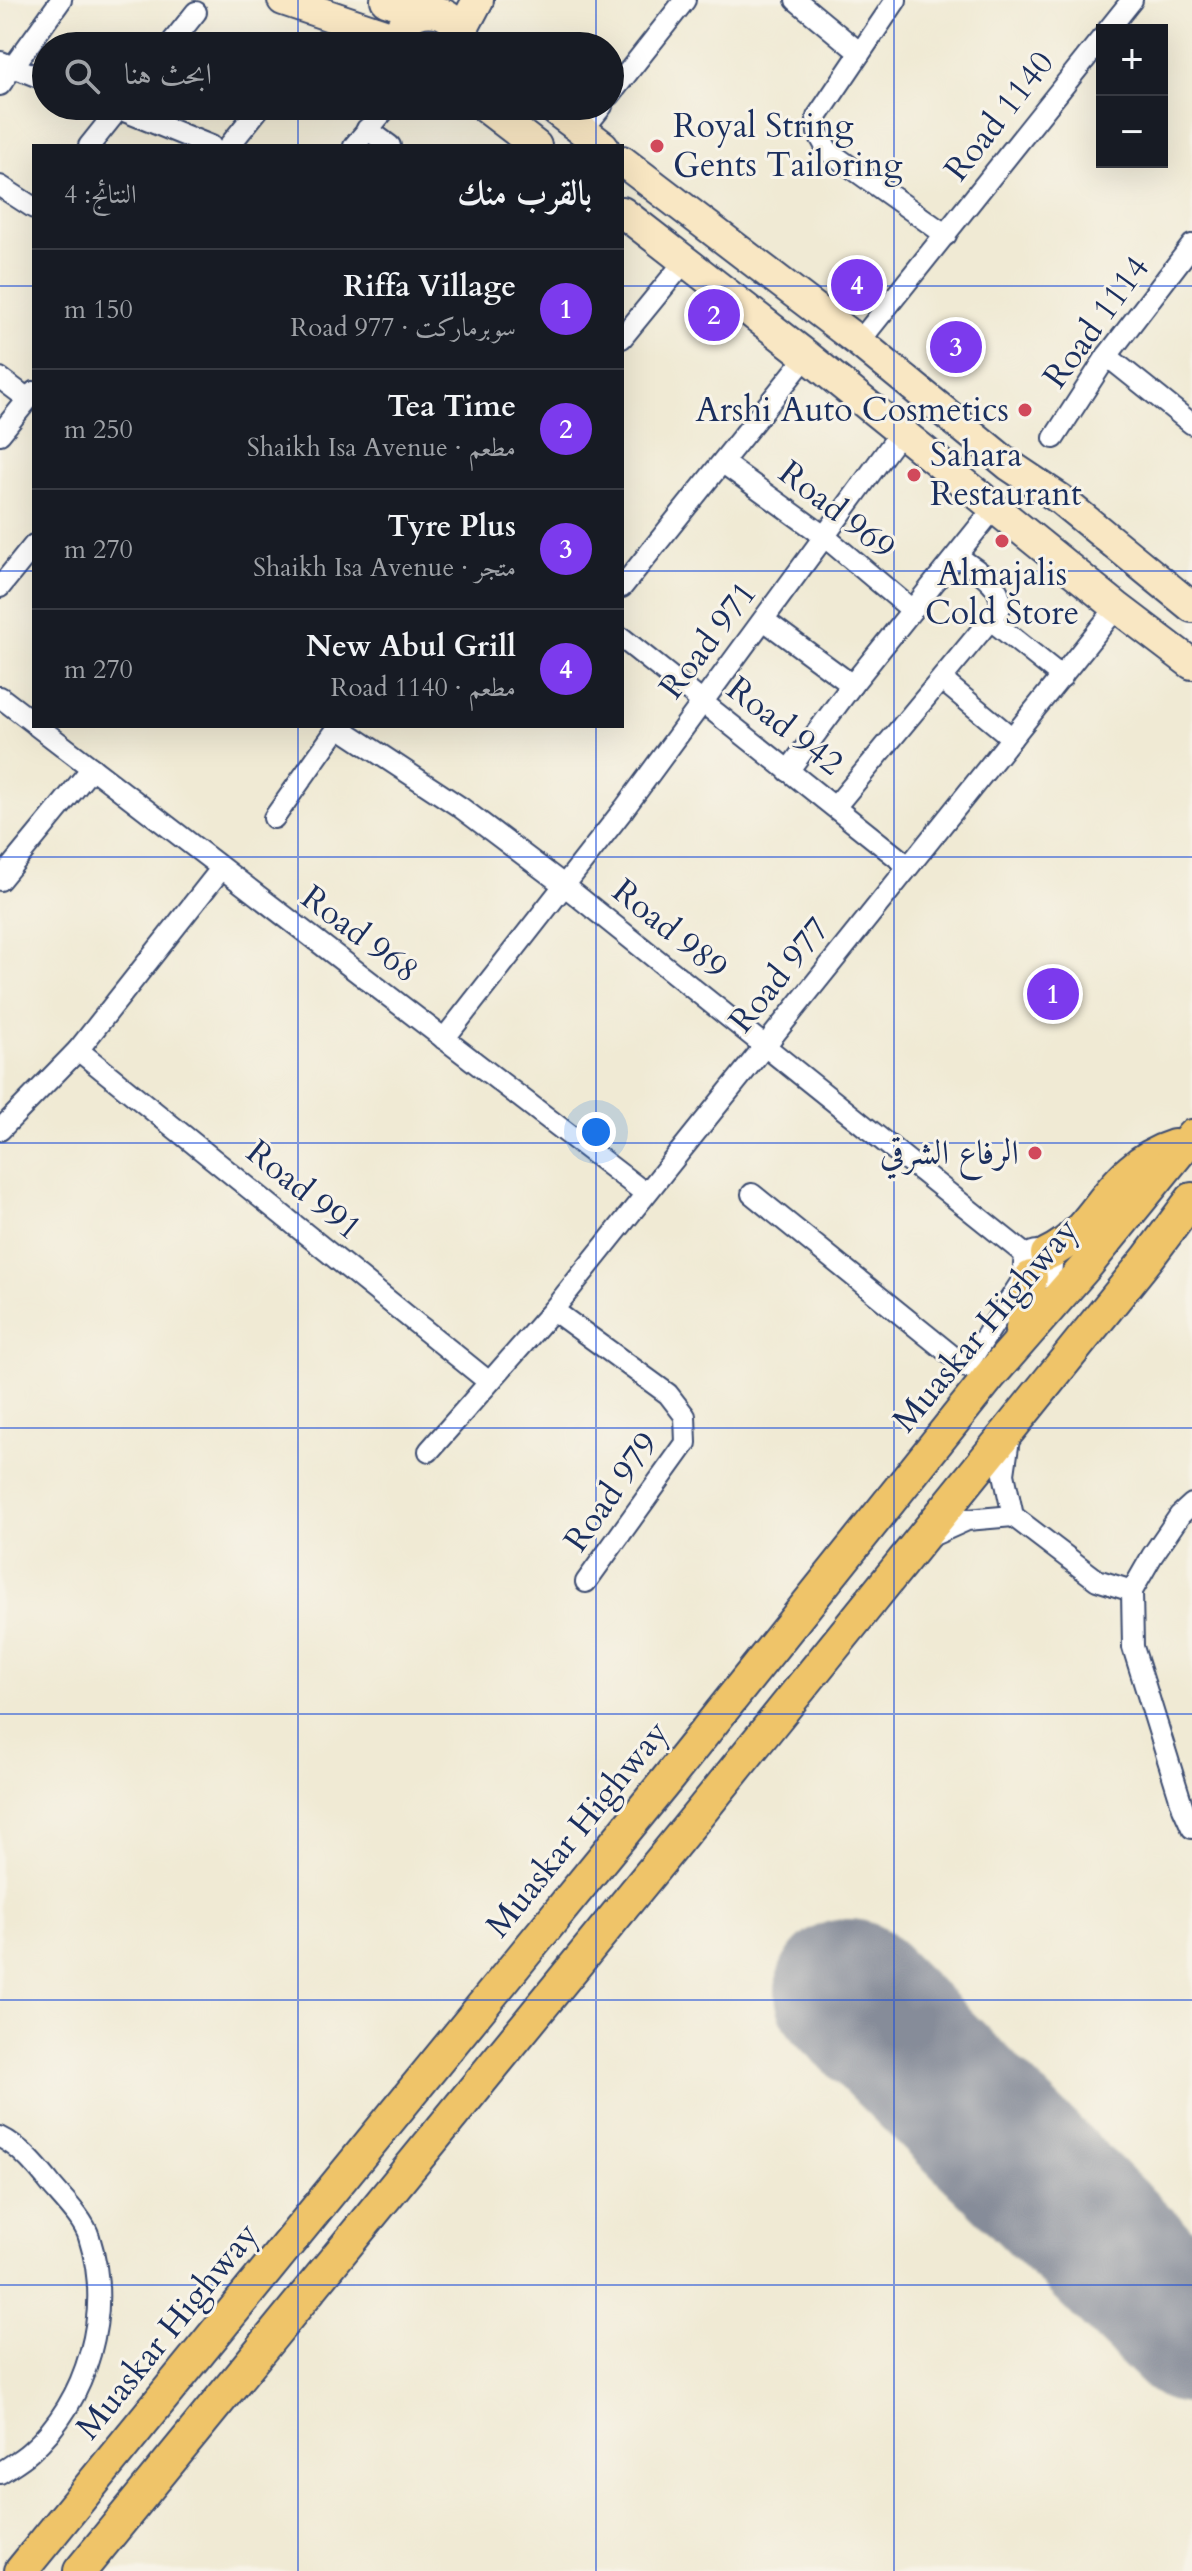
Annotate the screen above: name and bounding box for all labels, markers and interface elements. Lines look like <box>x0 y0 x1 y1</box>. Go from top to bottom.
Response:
map controls <box>1096 24 1168 168</box>
button: + <box>1096 24 1168 96</box>
search box <box>32 32 624 120</box>
street label: Road 1140 <box>934 41 1064 191</box>
icon: search <box>60 54 104 98</box>
text: ابحث هنا <box>124 54 212 95</box>
button: − <box>1096 96 1168 168</box>
place label: Royal String Gents Tailoring <box>673 103 902 188</box>
marker: Royal String Gents Tailoring <box>648 137 666 155</box>
text: بالقرب منك <box>457 170 592 216</box>
text: النتائج: 4 <box>64 177 137 212</box>
street label: Road 1114 <box>1032 246 1160 398</box>
pin: 4 <box>831 255 883 315</box>
text: Riffa Village <box>343 266 516 307</box>
pin: 2 <box>688 285 740 345</box>
text: 150 m <box>64 292 133 327</box>
text: 1 <box>559 292 573 327</box>
text: سوبرماركت · Road 977 <box>290 310 516 345</box>
pin: 3 <box>930 317 982 377</box>
text: Tea Time <box>387 386 516 427</box>
place label: Arshi Auto Cosmetics <box>695 387 1009 433</box>
marker: Arshi Auto Cosmetics <box>1016 401 1034 419</box>
text: 250 m <box>64 412 133 447</box>
text: 2 <box>559 412 573 447</box>
text: مطعم · Shaikh Isa Avenue <box>247 430 516 465</box>
place label: Sahara Restaurant <box>930 432 1082 517</box>
street label: Road 969 <box>769 450 905 570</box>
marker: Sahara Restaurant <box>905 466 923 484</box>
text: Tyre Plus <box>387 506 516 547</box>
text: 270 m <box>64 532 133 567</box>
text: 3 <box>559 532 573 567</box>
marker: Almajalis Cold Store <box>993 532 1011 550</box>
text: متجر · Shaikh Isa Avenue <box>253 550 516 585</box>
place label: Almajalis Cold Store <box>925 551 1079 636</box>
street label: Road 971 <box>649 572 767 708</box>
text: New Abul Grill <box>306 626 516 667</box>
text: 270 m <box>64 652 133 687</box>
text: 4 <box>559 652 573 687</box>
street label: Road 942 <box>717 666 853 786</box>
text: مطعم · Road 1140 <box>330 670 516 705</box>
street label: Road 989 <box>603 868 737 990</box>
street label: Road 968 <box>292 875 428 993</box>
street label: Road 977 <box>718 908 840 1042</box>
pin: 1 <box>1027 964 1079 1024</box>
your location <box>576 1112 616 1152</box>
street label: Road 991 <box>237 1129 371 1251</box>
place label: الرفاع الشرقي <box>880 1130 1019 1181</box>
marker: الرفاع الشرقي <box>1026 1144 1044 1162</box>
street label: Muaskar Highway <box>882 1208 1088 1442</box>
street label: Road 979 <box>553 1423 669 1561</box>
street label: Muaskar Highway <box>475 1711 679 1947</box>
street label: Muaskar Highway <box>65 2213 269 2449</box>

